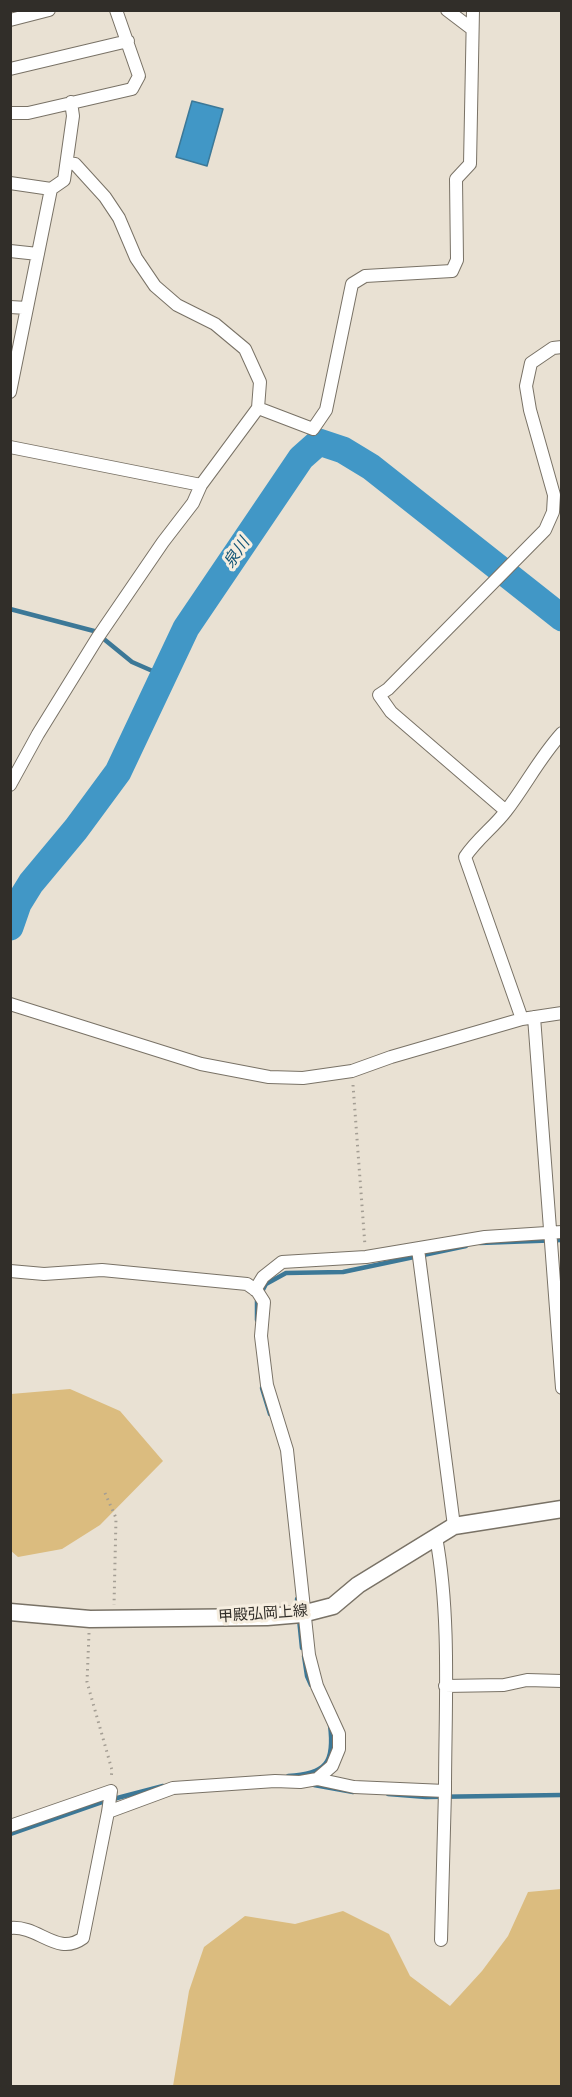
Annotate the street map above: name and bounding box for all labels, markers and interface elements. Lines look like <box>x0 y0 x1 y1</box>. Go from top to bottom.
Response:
water label: 泉川 <box>220 534 254 572</box>
street label: 甲殿弘岡上線 <box>217 1602 309 1626</box>

